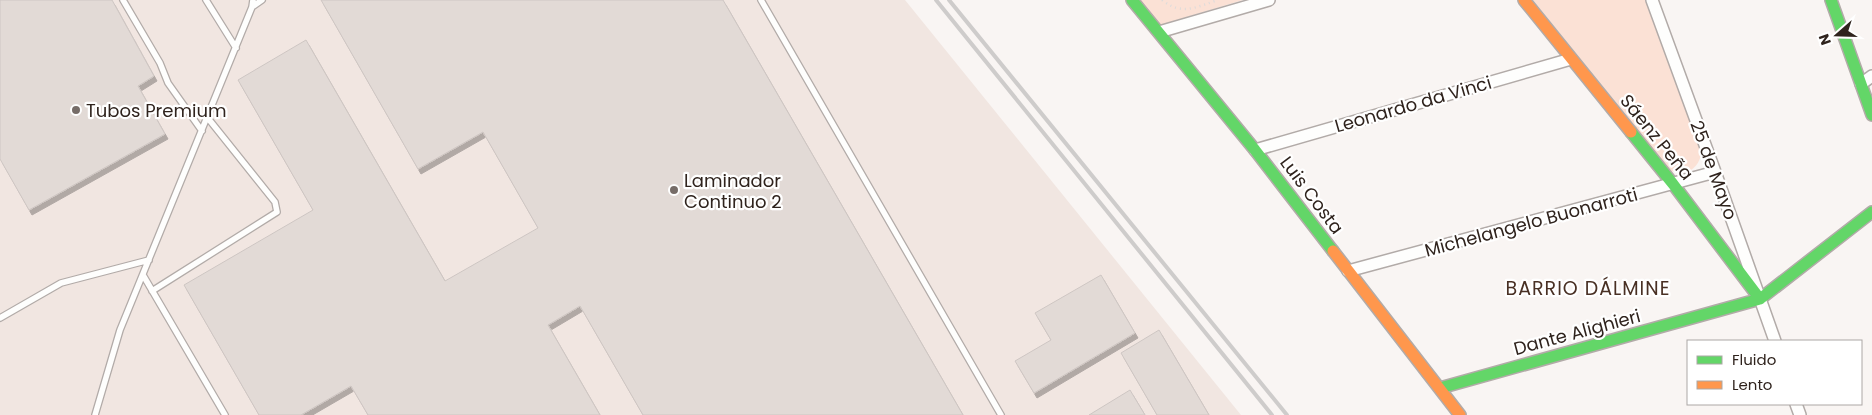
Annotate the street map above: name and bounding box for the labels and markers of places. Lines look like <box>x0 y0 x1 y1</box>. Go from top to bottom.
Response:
place label: Tubos Premium <box>86 98 226 123</box>
marker: Tubos Premium <box>70 104 82 116</box>
place label: Laminador Continuo 2 <box>684 168 782 214</box>
marker: Laminador Continuo 2 <box>668 184 680 196</box>

